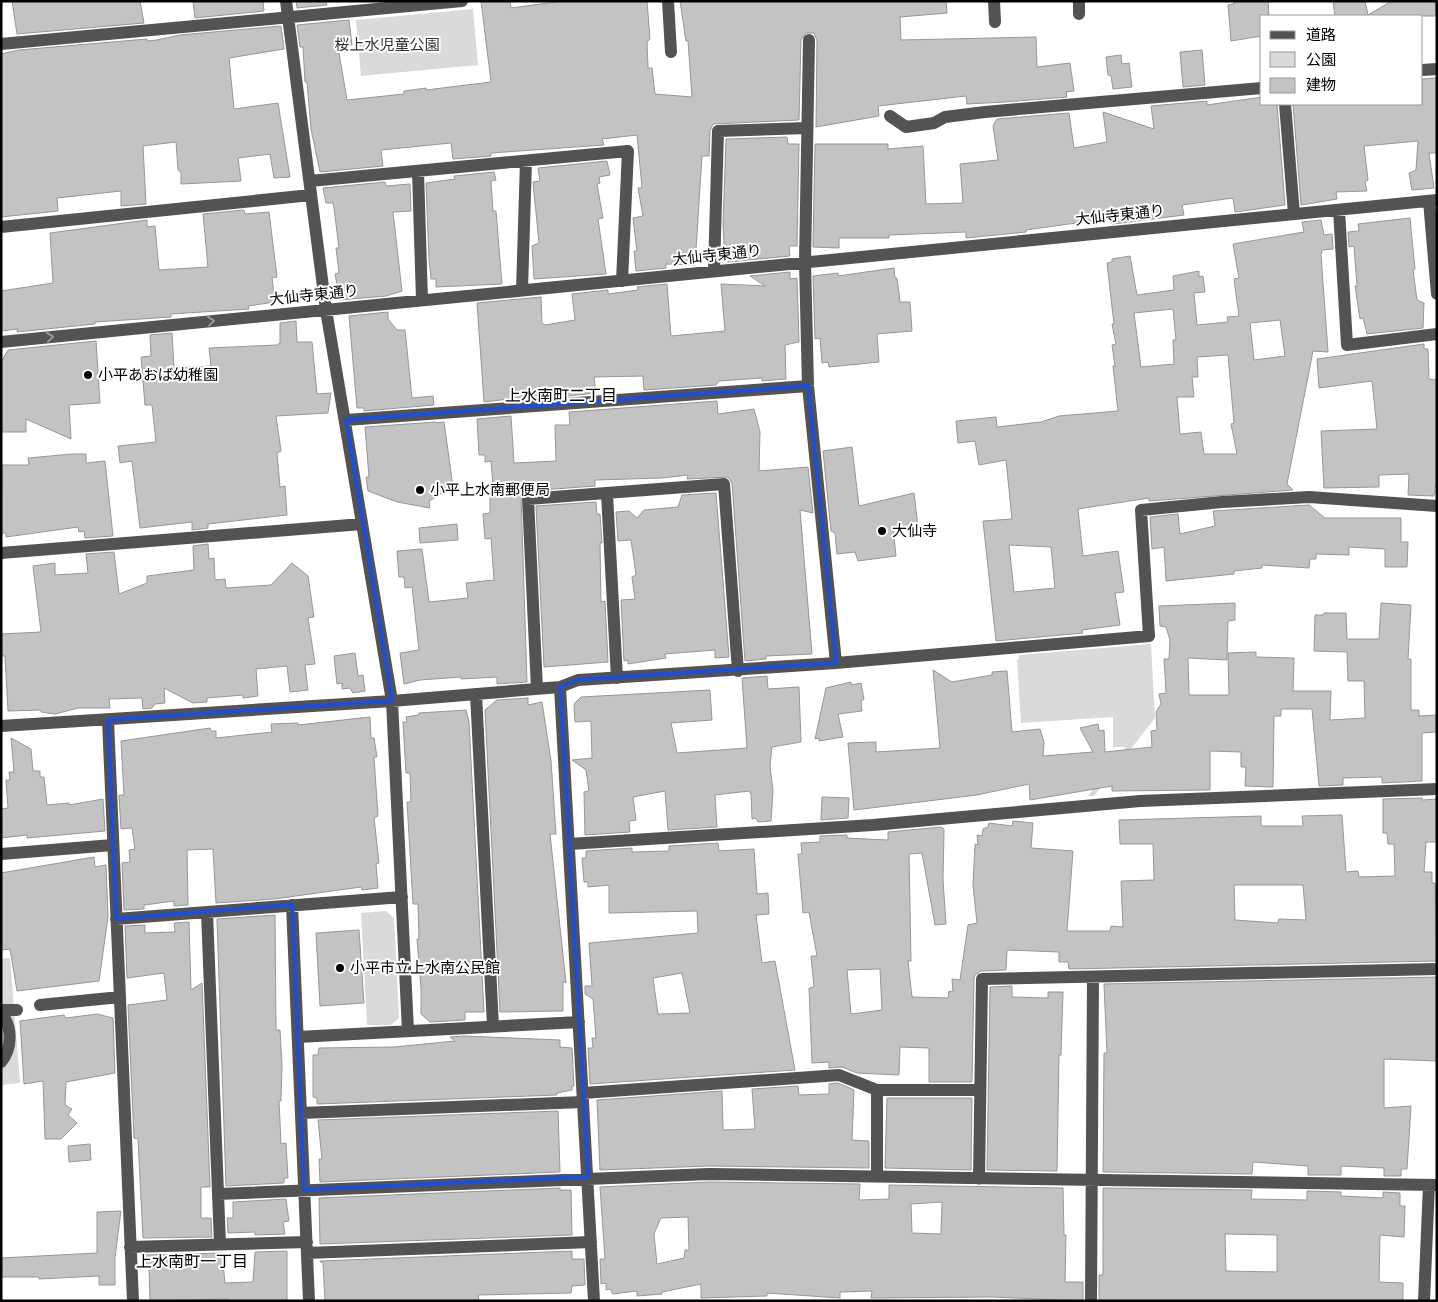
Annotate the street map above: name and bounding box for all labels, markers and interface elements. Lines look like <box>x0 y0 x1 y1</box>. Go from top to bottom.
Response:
legend <box>1260 15 1423 105</box>
text: 道路 <box>1306 26 1336 44</box>
park label: 桜上水児童公園 <box>334 36 440 54</box>
text: 公園 <box>1306 51 1336 69</box>
text: 建物 <box>1306 76 1336 94</box>
street label: 大仙寺東通り <box>1074 201 1166 229</box>
street label: 大仙寺東通り <box>671 241 763 269</box>
street label: 大仙寺東通り <box>268 281 360 309</box>
one-way arrow <box>208 316 216 327</box>
one-way arrow <box>46 332 54 343</box>
place label: 小平あおば幼稚園 <box>98 366 218 384</box>
marker: 小平あおば幼稚園 <box>82 369 94 381</box>
district label: 上水南町二丁目 <box>505 386 617 405</box>
place label: 小平上水南郵便局 <box>430 481 550 499</box>
marker: 小平上水南郵便局 <box>414 484 426 496</box>
place label: 大仙寺 <box>892 522 937 540</box>
marker: 大仙寺 <box>876 525 888 537</box>
place label: 小平市立上水南公民館 <box>350 959 500 977</box>
marker: 小平市立上水南公民館 <box>334 962 346 974</box>
district label: 上水南町一丁目 <box>136 1252 248 1271</box>

